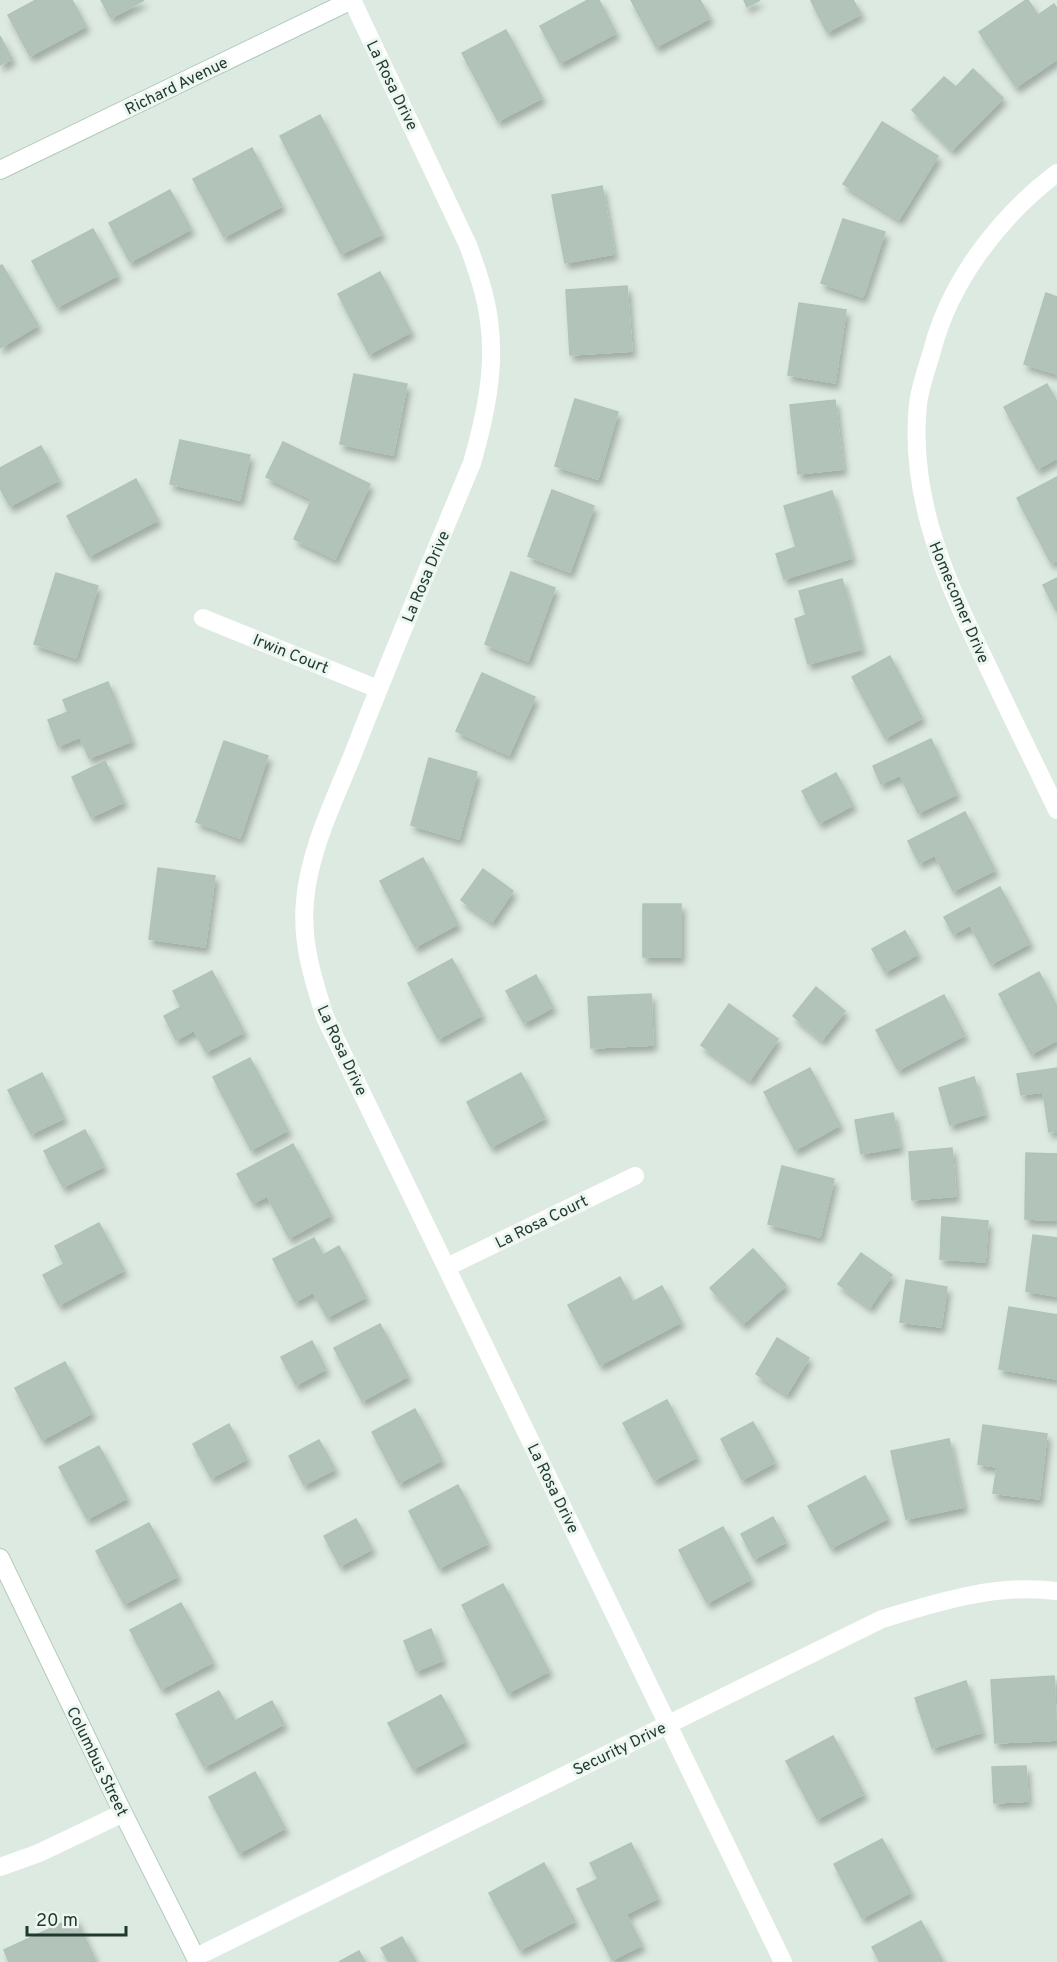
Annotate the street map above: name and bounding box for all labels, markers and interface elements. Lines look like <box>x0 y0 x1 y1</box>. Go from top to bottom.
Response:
street label: La Rosa Drive <box>361 38 422 134</box>
street label: Richard Avenue <box>122 53 232 120</box>
street label: La Rosa Drive <box>399 528 455 626</box>
street label: Homecomer Drive <box>924 539 993 667</box>
street label: Irwin Court <box>249 631 331 679</box>
street label: La Rosa Drive <box>312 1002 371 1099</box>
street label: La Rosa Court <box>492 1192 591 1254</box>
street label: La Rosa Drive <box>522 1441 583 1537</box>
street label: Columbus Street <box>61 1704 131 1820</box>
street label: Security Drive <box>570 1719 670 1781</box>
scale bar <box>27 1899 126 1937</box>
text: 20 m <box>36 1910 78 1933</box>

